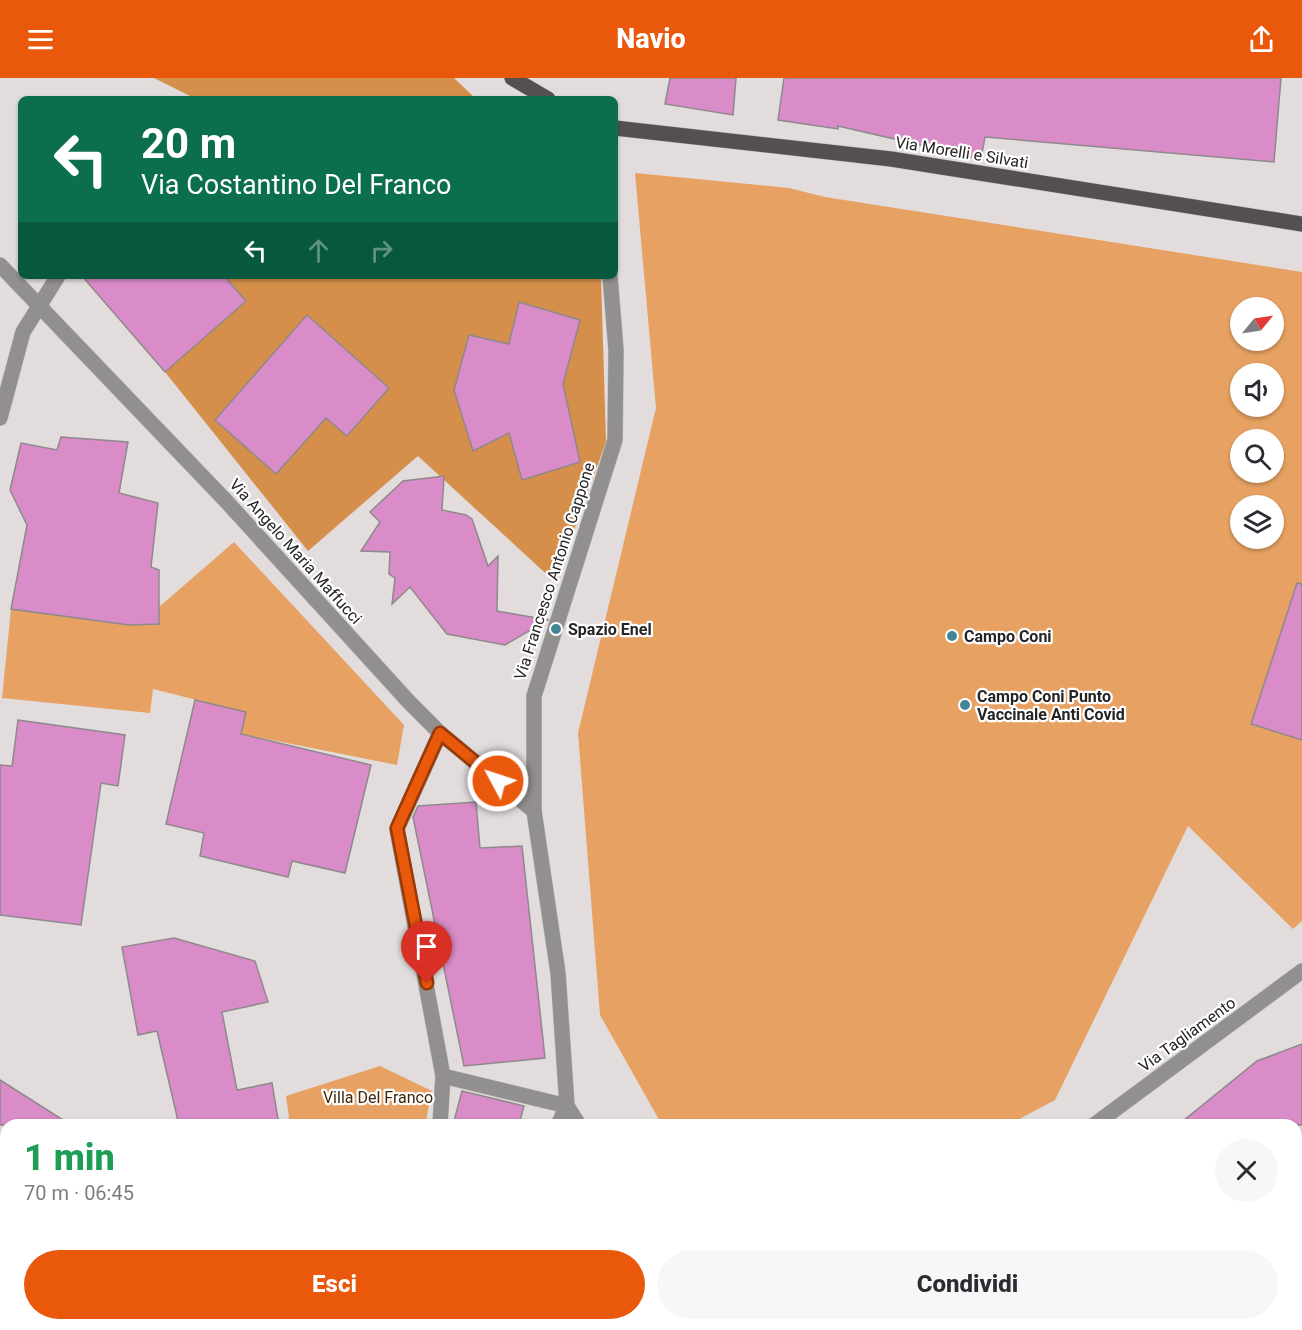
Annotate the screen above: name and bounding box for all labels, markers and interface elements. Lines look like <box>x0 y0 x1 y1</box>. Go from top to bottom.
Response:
icon: menu <box>24 23 57 56</box>
text: Navio <box>616 23 686 55</box>
icon: share <box>1245 23 1278 56</box>
text: 20 m <box>141 119 236 168</box>
icon: left <box>42 120 120 198</box>
street label: Via Morelli e Silvati <box>894 133 1030 172</box>
text: Via Costantino Del Franco <box>141 169 452 201</box>
icon: left <box>239 234 272 267</box>
icon: ahead <box>302 234 335 267</box>
icon: right <box>365 234 398 267</box>
north arrow <box>1230 297 1284 351</box>
map controls <box>1230 297 1284 549</box>
button: sound <box>1230 363 1284 417</box>
button: search <box>1230 429 1284 483</box>
street label: Via Francesco Antonio Cappone <box>510 460 599 682</box>
street label: Via Angelo Maria Maffucci <box>226 475 366 628</box>
button: layers <box>1230 495 1284 549</box>
place label: Spazio Enel <box>568 620 652 639</box>
marker: Spazio Enel <box>549 622 563 636</box>
place label: Campo Coni <box>964 627 1052 646</box>
marker: Campo Coni <box>945 629 959 643</box>
place label: Campo Coni Punto Vaccinale Anti Covid <box>977 687 1125 724</box>
marker: Campo Coni Punto Vaccinale Anti Covid <box>958 698 972 712</box>
position arrow <box>466 749 530 813</box>
pin <box>401 921 452 983</box>
icon: arrive <box>410 930 443 963</box>
street label: Via Tagliamento <box>1135 993 1239 1076</box>
park label: Villa Del Franco <box>323 1088 433 1107</box>
text: 1 min <box>24 1137 115 1179</box>
button: close <box>1215 1139 1278 1202</box>
text: 70 m · 06:45 <box>24 1181 134 1205</box>
button: Esci <box>24 1250 645 1319</box>
button: Condividi <box>657 1250 1278 1319</box>

